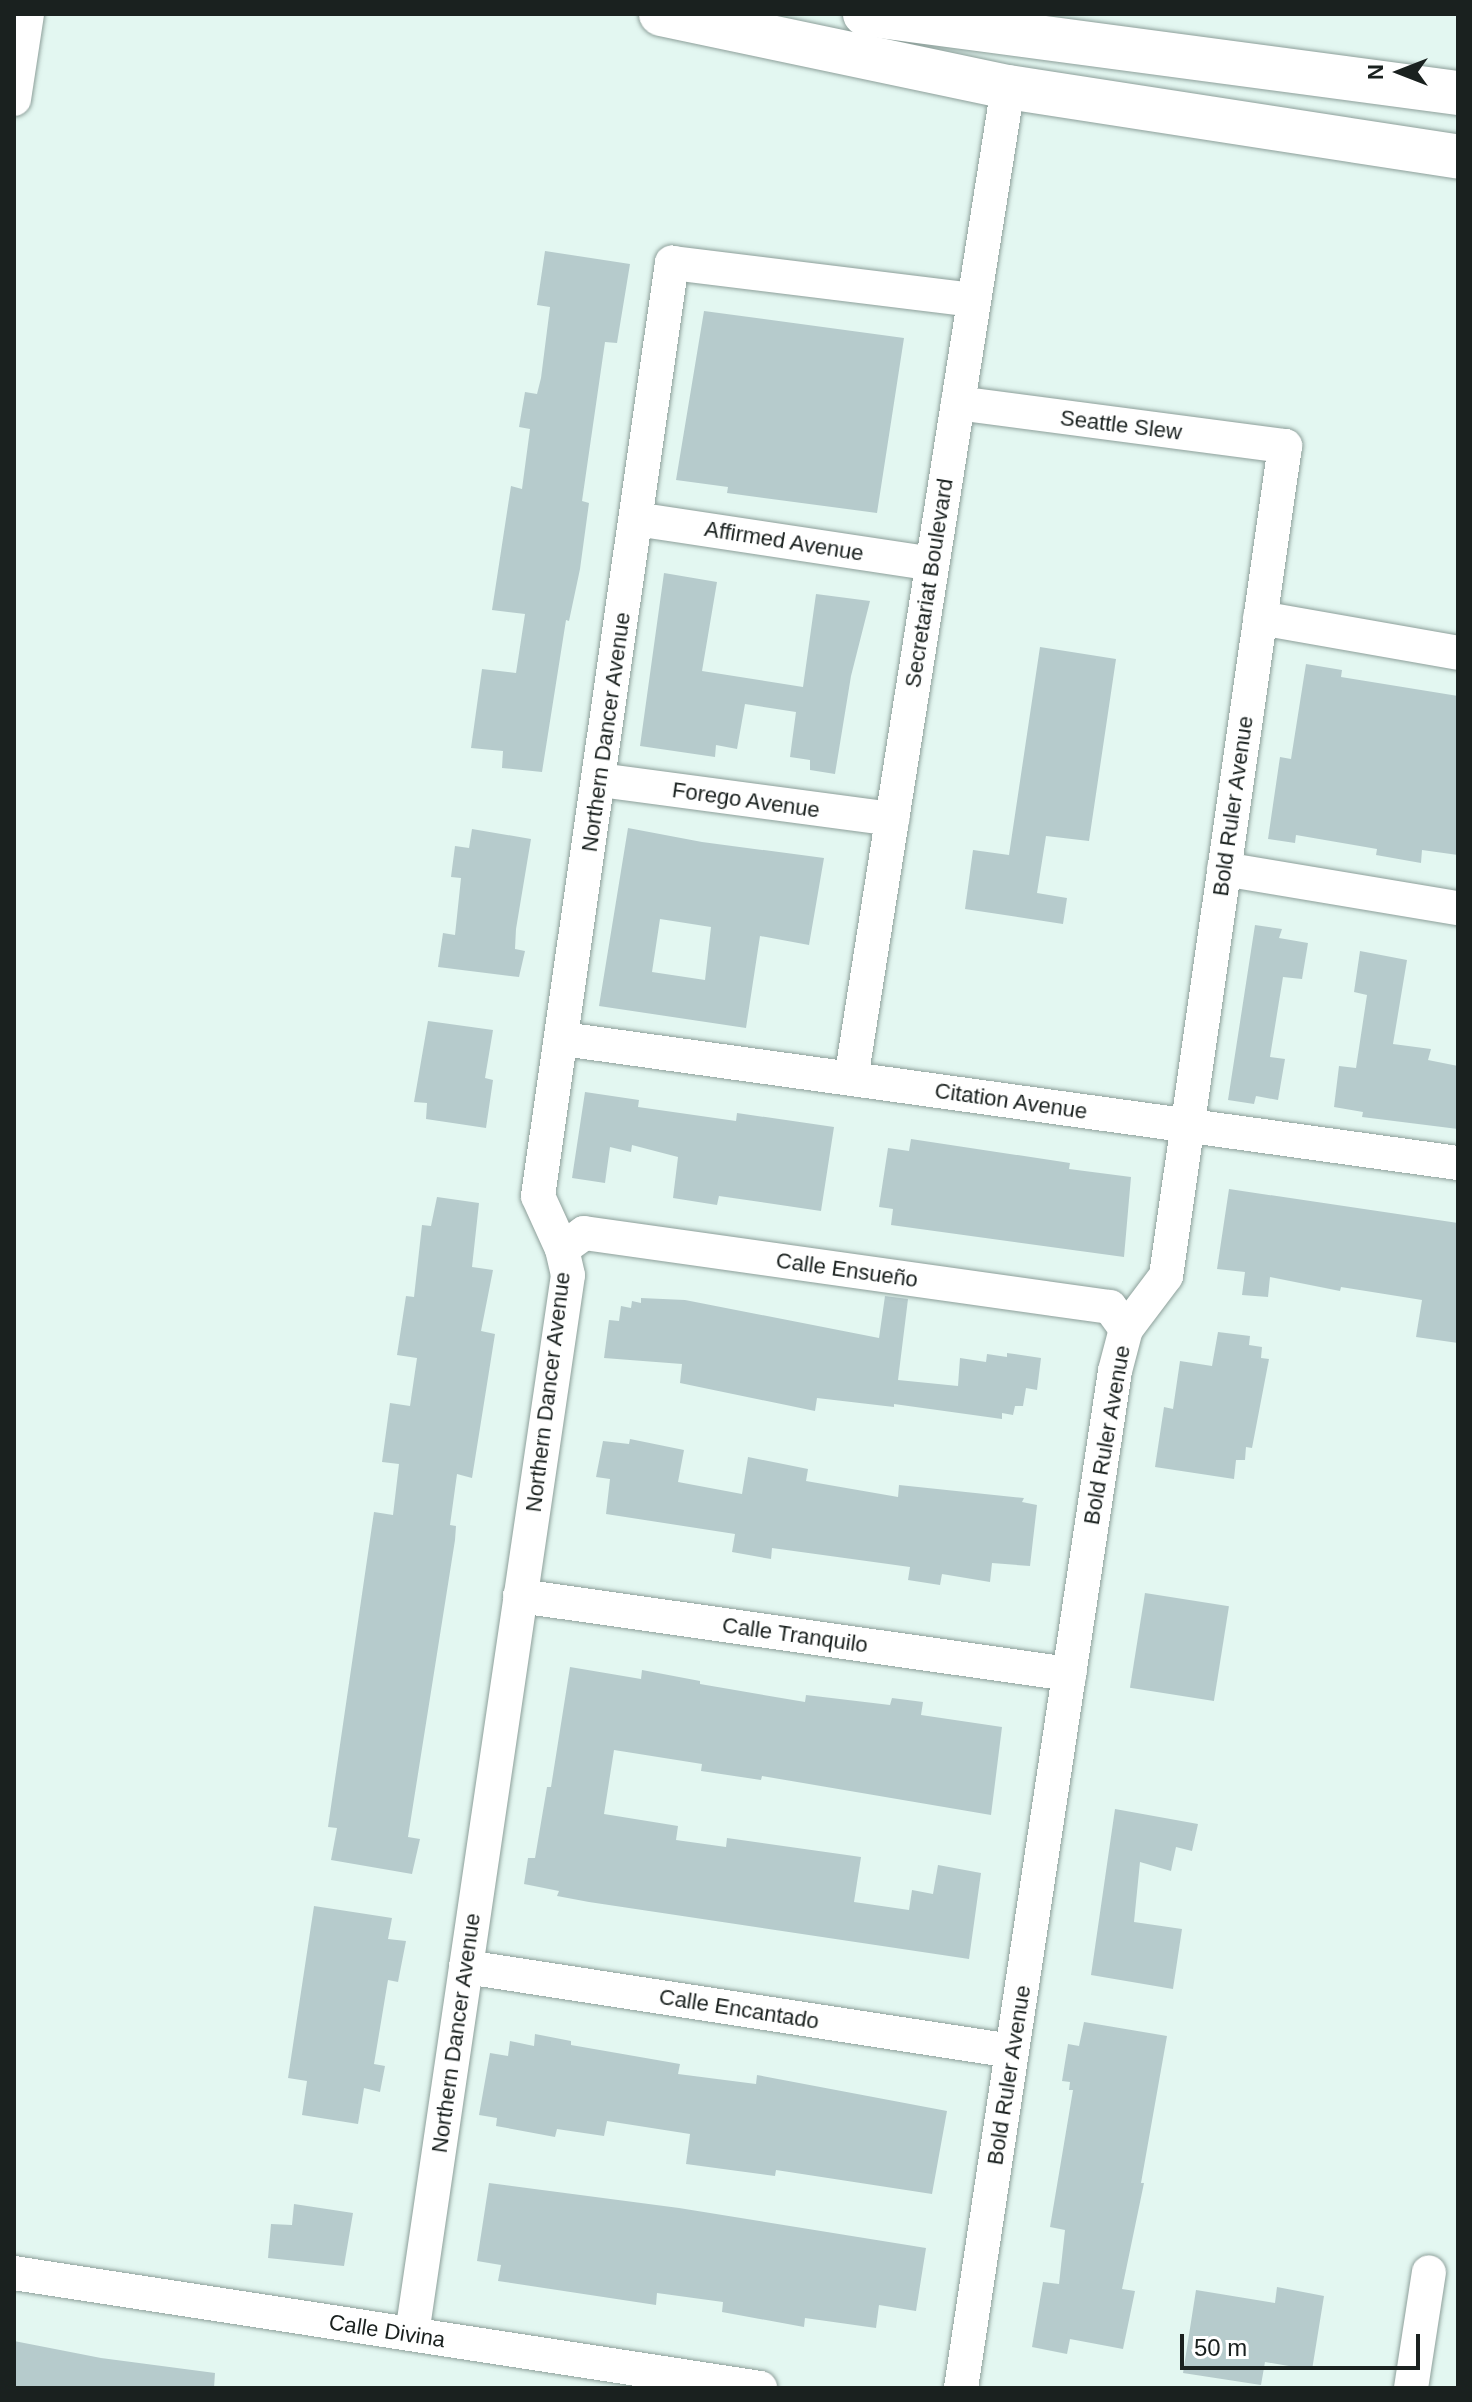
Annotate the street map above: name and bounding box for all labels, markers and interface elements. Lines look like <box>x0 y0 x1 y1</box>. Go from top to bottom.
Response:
north arrow <box>1360 32 1440 112</box>
text: N <box>1363 64 1388 80</box>
street label: Seattle Slew <box>1059 404 1183 446</box>
street label: Secretariat Boulevard <box>899 476 959 690</box>
street label: Affirmed Avenue <box>702 515 866 567</box>
street label: Northern Dancer Avenue <box>576 610 636 854</box>
street label: Bold Ruler Avenue <box>1207 714 1259 898</box>
street label: Forego Avenue <box>670 776 822 824</box>
street label: Citation Avenue <box>932 1077 1090 1125</box>
street label: Calle Ensueño <box>774 1247 920 1293</box>
street label: Northern Dancer Avenue <box>520 1270 576 1514</box>
street label: Bold Ruler Avenue <box>1078 1343 1136 1527</box>
street label: Calle Tranquilo <box>720 1612 870 1658</box>
street label: Northern Dancer Avenue <box>426 1911 486 2155</box>
street label: Calle Encantado <box>657 1983 821 2035</box>
street label: Bold Ruler Avenue <box>982 1983 1036 2167</box>
street label: Calle Divina <box>327 2309 447 2353</box>
scale bar <box>1184 2318 1424 2368</box>
text: 50 m <box>1194 2334 1247 2361</box>

